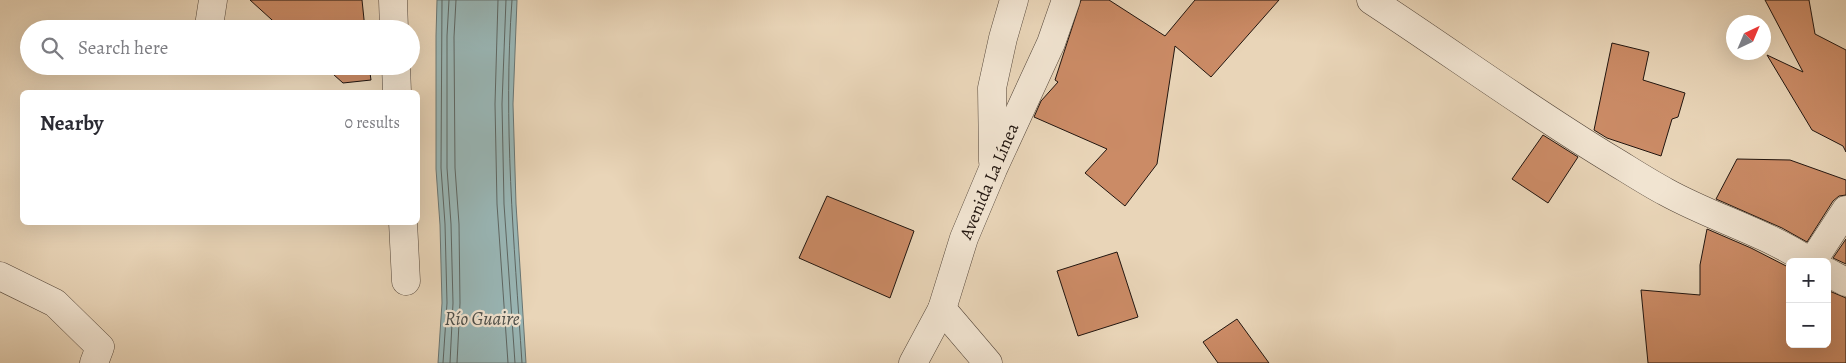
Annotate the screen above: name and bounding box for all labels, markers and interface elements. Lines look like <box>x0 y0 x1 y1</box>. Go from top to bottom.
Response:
north arrow <box>1726 15 1771 60</box>
search box <box>20 20 420 75</box>
icon: search <box>38 34 66 62</box>
text: Search here <box>78 35 168 61</box>
text: Nearby <box>40 109 103 137</box>
text: 0 results <box>344 112 400 134</box>
street label: Avenida La Línea <box>953 119 1025 244</box>
map controls <box>1786 258 1831 348</box>
button: + <box>1786 258 1831 303</box>
button: − <box>1786 303 1831 348</box>
water label: Río Guaire <box>445 306 520 332</box>

